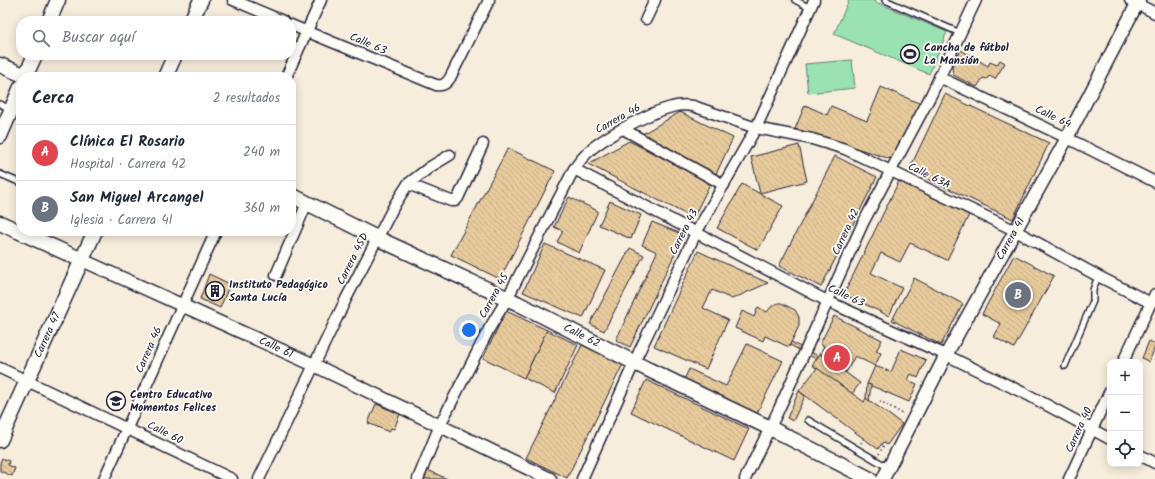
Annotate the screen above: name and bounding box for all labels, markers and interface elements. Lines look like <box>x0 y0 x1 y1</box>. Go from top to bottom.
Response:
search box <box>16 16 296 60</box>
text: Buscar aquí <box>62 26 135 50</box>
icon: search <box>30 27 52 49</box>
street label: Calle 63 <box>347 28 389 60</box>
place label: Cancha de fútbol La Mansión <box>924 39 1009 70</box>
sports icon: Cancha de fútbol La Mansión <box>899 43 921 65</box>
text: Cerca <box>32 85 74 112</box>
text: 2 resultados <box>213 88 280 109</box>
street label: Carrera 46 <box>592 99 644 139</box>
street label: Calle 64 <box>1032 101 1074 133</box>
text: Clínica El Rosario <box>70 130 185 154</box>
text: A <box>41 142 49 163</box>
text: 240 m <box>243 142 280 163</box>
text: Hospital · Carrera 42 <box>70 154 186 175</box>
street label: Calle 63A <box>905 158 954 194</box>
text: San Miguel Arcangel <box>70 186 204 210</box>
text: B <box>41 198 49 219</box>
text: 360 m <box>243 198 280 219</box>
street label: Carrera 43 <box>665 206 703 258</box>
street label: Carrera 42 <box>827 206 865 258</box>
text: Iglesia · Carrera 41 <box>70 210 173 231</box>
street label: Carrera 41 <box>991 214 1030 264</box>
street label: Carrera 45D <box>332 230 374 288</box>
street label: Carrera 45 <box>474 269 514 322</box>
place label: Instituto Pedagógico Santa Lucía <box>229 276 328 307</box>
building icon: Instituto Pedagógico Santa Lucía <box>204 280 226 302</box>
street label: Calle 63 <box>825 280 867 312</box>
pin: B <box>1005 280 1031 310</box>
street label: Carrera 47 <box>29 309 66 361</box>
street label: Calle 62 <box>560 319 603 353</box>
your location <box>459 320 479 340</box>
street label: Carrera 46 <box>131 324 167 376</box>
street label: Calle 61 <box>256 332 296 363</box>
pin: A <box>824 343 850 373</box>
map controls <box>1107 359 1143 467</box>
button: + <box>1107 359 1143 395</box>
place label: Centro Educativo Momentos Felices <box>130 386 217 417</box>
school or university icon: Centro Educativo Momentos Felices <box>105 390 127 412</box>
button: − <box>1107 395 1143 431</box>
street label: Carrera 40 <box>1061 404 1098 456</box>
street label: Calle 60 <box>144 417 187 450</box>
button: locate <box>1107 431 1143 467</box>

